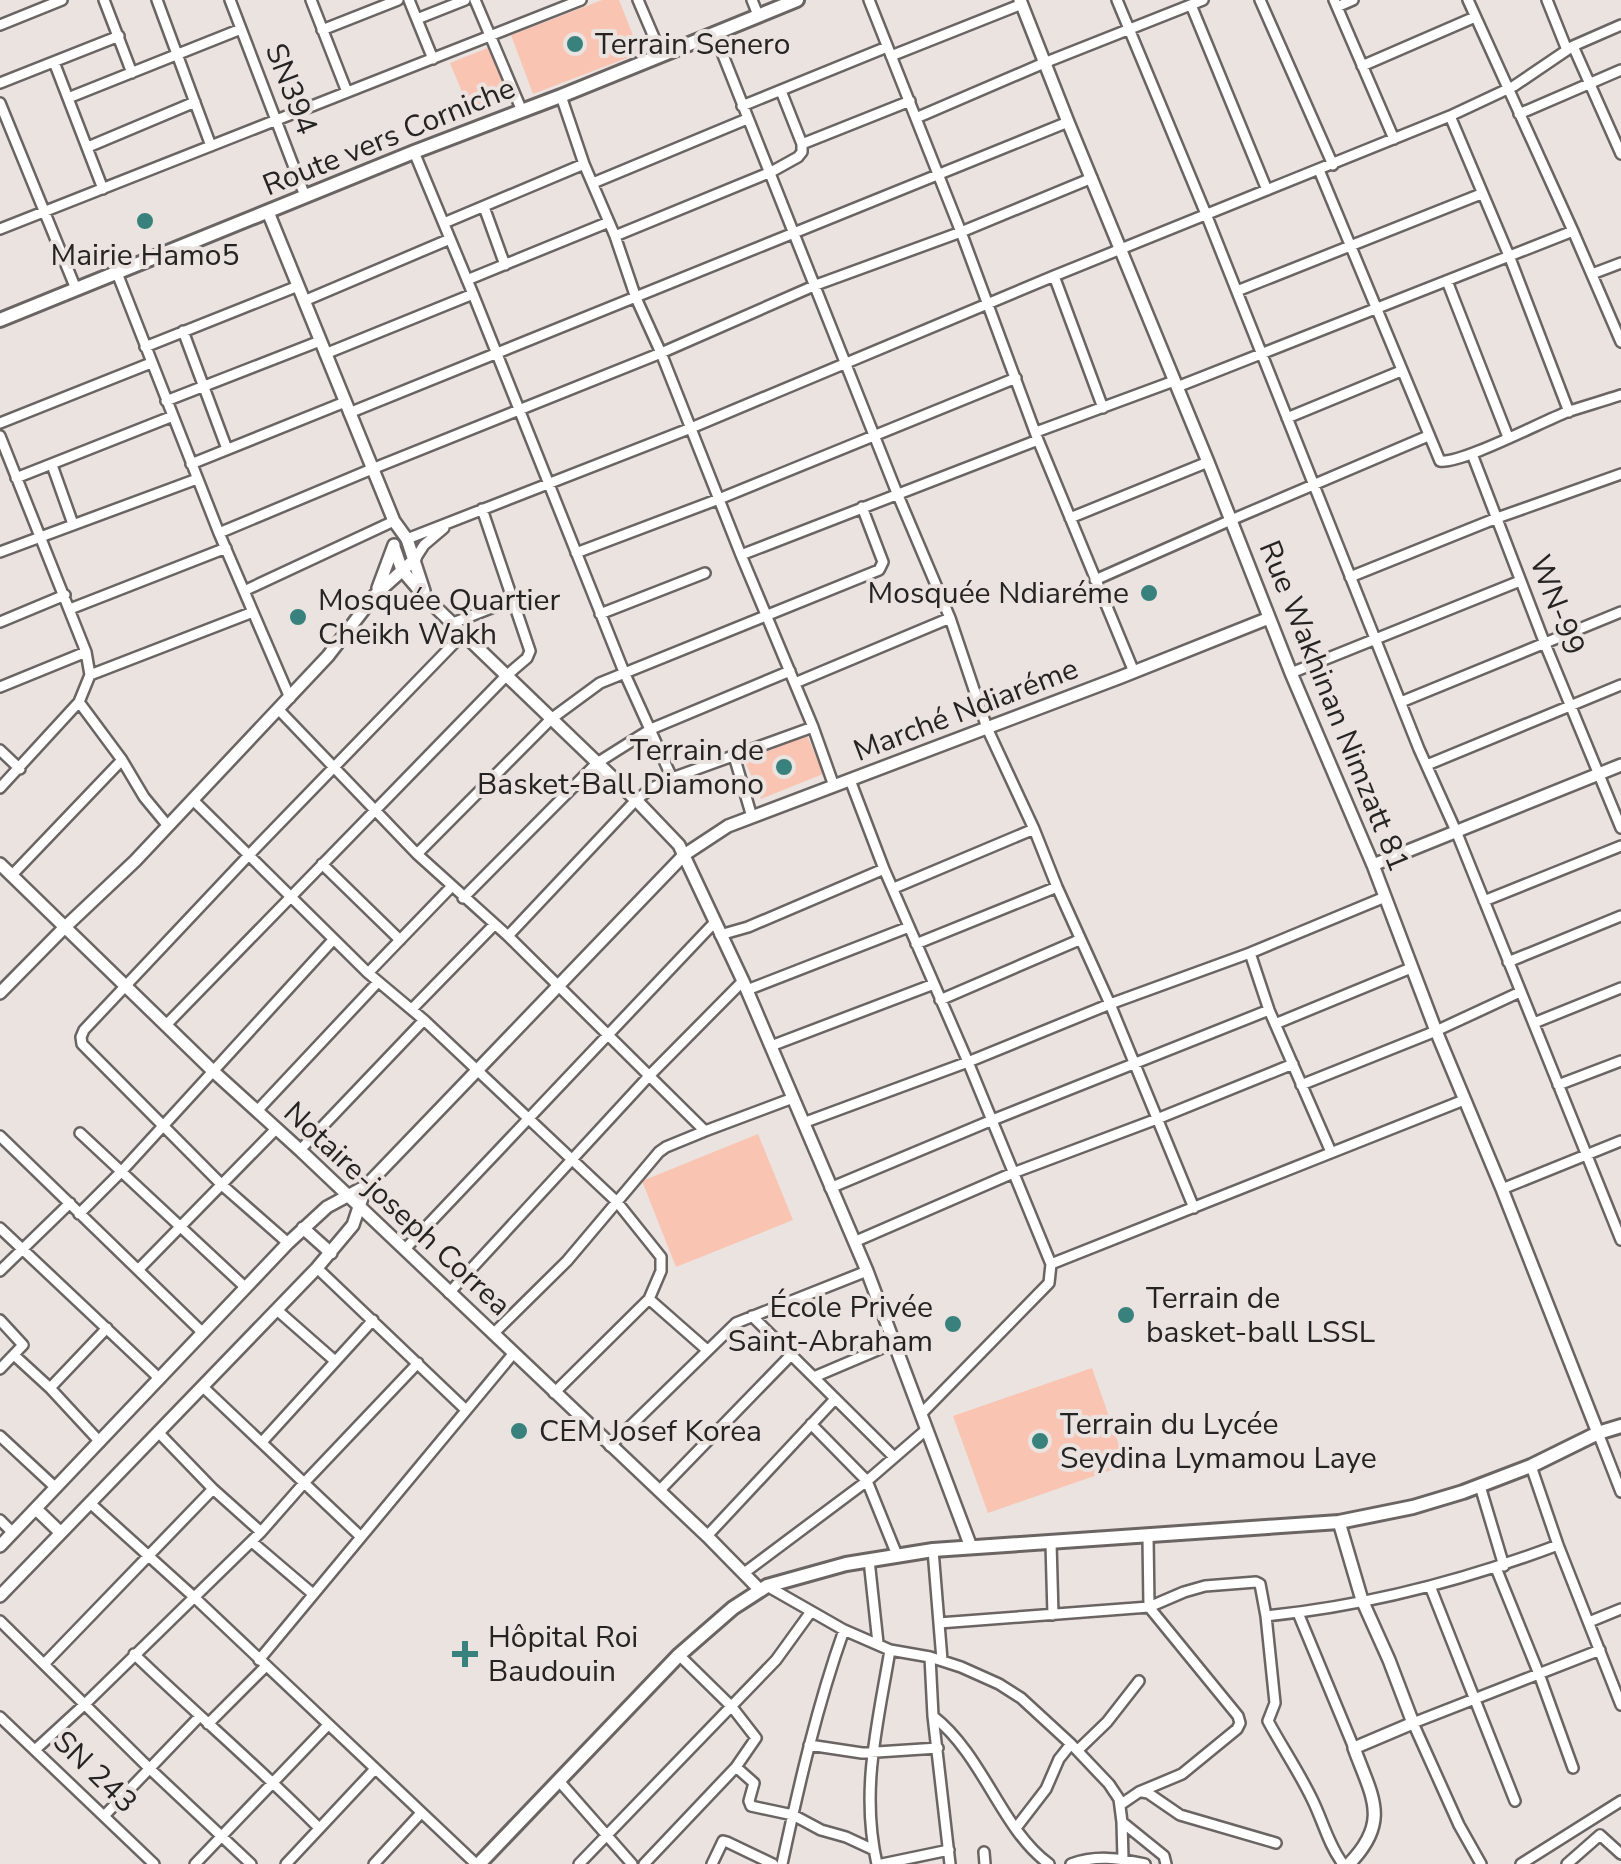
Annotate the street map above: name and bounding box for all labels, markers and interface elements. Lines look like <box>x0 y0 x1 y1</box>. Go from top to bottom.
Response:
place label: Terrain Senero <box>595 24 790 65</box>
marker: Terrain Senero <box>564 33 586 55</box>
street label: SN394 <box>255 37 327 141</box>
street label: Route vers Corniche <box>257 68 521 206</box>
marker: Mairie Hamo5 <box>134 210 156 232</box>
place label: Mairie Hamo5 <box>51 235 239 276</box>
street label: Rue Wakhinan Nimzatt 81 <box>1249 535 1419 877</box>
street label: WN-99 <box>1519 549 1595 661</box>
place label: Mosquée Ndiaréme <box>868 573 1129 614</box>
place label: Mosquée Quartier Cheikh Wakh <box>318 580 560 655</box>
marker: Mosquée Ndiaréme <box>1138 582 1160 604</box>
marker: Mosquée Quartier Cheikh Wakh <box>287 606 309 628</box>
street label: Marché Ndiaréme <box>848 648 1084 772</box>
place label: Terrain de Basket-Ball Diamono <box>477 730 764 805</box>
marker: Terrain de Basket-Ball Diamono <box>773 756 795 778</box>
street label: Notaire-joseph Correa <box>274 1093 520 1325</box>
place label: Terrain de basket-ball LSSL <box>1146 1278 1375 1353</box>
place label: École Privée Saint-Abraham <box>728 1287 933 1362</box>
marker: Terrain de basket-ball LSSL <box>1115 1304 1137 1326</box>
marker: École Privée Saint-Abraham <box>942 1313 964 1335</box>
place label: Terrain du Lycée Seydina Lymamou Laye <box>1060 1404 1377 1479</box>
place label: CEM Josef Korea <box>539 1411 762 1452</box>
marker: CEM Josef Korea <box>508 1420 530 1442</box>
marker: Terrain du Lycée Seydina Lymamou Laye <box>1029 1430 1051 1452</box>
place label: Hôpital Roi Baudouin <box>488 1617 638 1692</box>
marker: Hôpital Roi Baudouin <box>452 1641 478 1667</box>
street label: SN 243 <box>44 1722 146 1822</box>

